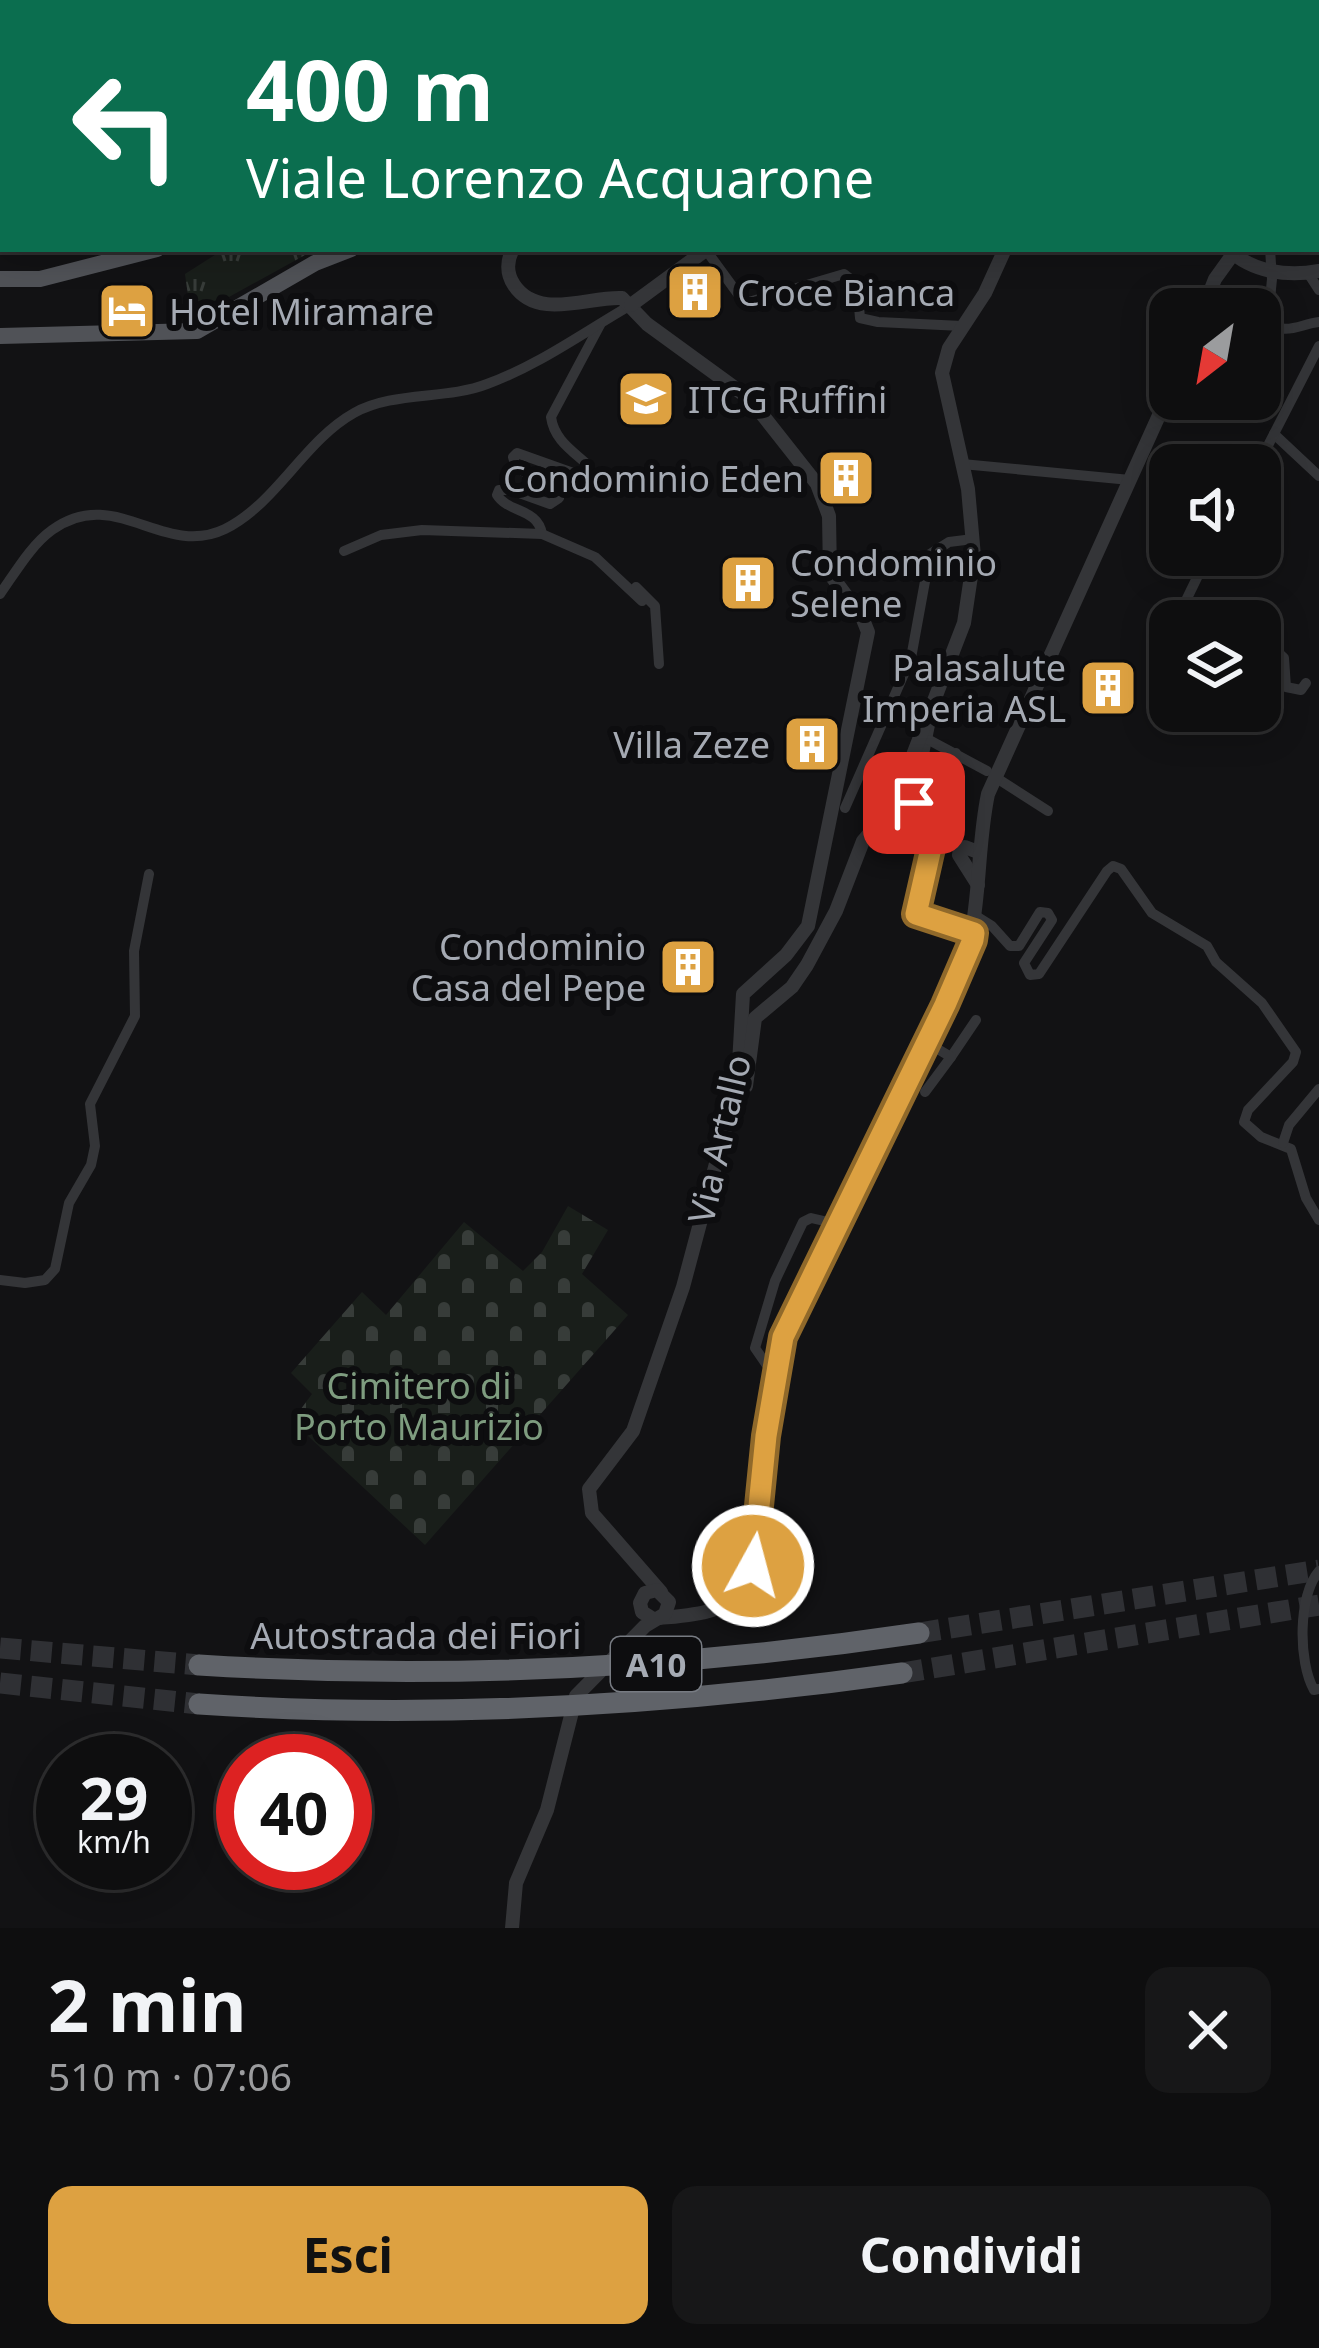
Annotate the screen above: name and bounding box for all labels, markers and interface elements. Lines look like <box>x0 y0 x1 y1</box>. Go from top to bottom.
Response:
text: 400 m <box>246 31 494 146</box>
icon: left <box>48 48 204 204</box>
text: Viale Lorenzo Acquarone <box>246 140 874 214</box>
building icon: Croce Bianca <box>664 261 726 323</box>
place label: Croce Bianca <box>737 268 955 317</box>
hotel icon: Hotel Miramare <box>96 280 158 342</box>
place label: Hotel Miramare <box>169 287 434 336</box>
north arrow <box>1149 288 1281 420</box>
map controls <box>1149 288 1281 732</box>
school or university icon: ITCG Ruffini <box>615 368 677 430</box>
place label: ITCG Ruffini <box>688 375 887 424</box>
button: sound <box>1149 444 1281 576</box>
building icon: Condominio Eden <box>815 447 877 509</box>
place label: Condominio Eden <box>503 454 804 503</box>
place label: Condominio Selene <box>790 538 997 628</box>
building icon: Condominio Selene <box>717 552 779 614</box>
button: layers <box>1149 600 1281 732</box>
place label: Palasalute Imperia ASL <box>862 643 1066 733</box>
building icon: Palasalute Imperia ASL <box>1077 657 1139 719</box>
building icon: Villa Zeze <box>781 713 843 775</box>
place label: Villa Zeze <box>613 720 770 769</box>
pin <box>863 752 965 854</box>
icon: arrive <box>881 770 947 836</box>
place label: Condominio Casa del Pepe <box>411 922 646 1012</box>
building icon: Condominio Casa del Pepe <box>657 936 719 998</box>
street label: Via Artallo <box>676 1050 762 1228</box>
park label: Cimitero di Porto Maurizio <box>294 1361 544 1451</box>
position arrow <box>690 1503 816 1629</box>
street label: Autostrada dei Fiori <box>250 1611 582 1660</box>
road number: A10 <box>611 1637 701 1691</box>
speed limit sign: 40 <box>216 1734 372 1890</box>
text: 29 <box>80 1756 148 1838</box>
text: km/h <box>77 1821 151 1862</box>
text: 2 min <box>48 1955 246 2053</box>
button: close <box>1145 1967 1271 2093</box>
text: 510 m · 07:06 <box>48 2049 292 2102</box>
button: Esci <box>48 2186 648 2324</box>
button: Condividi <box>672 2186 1271 2324</box>

